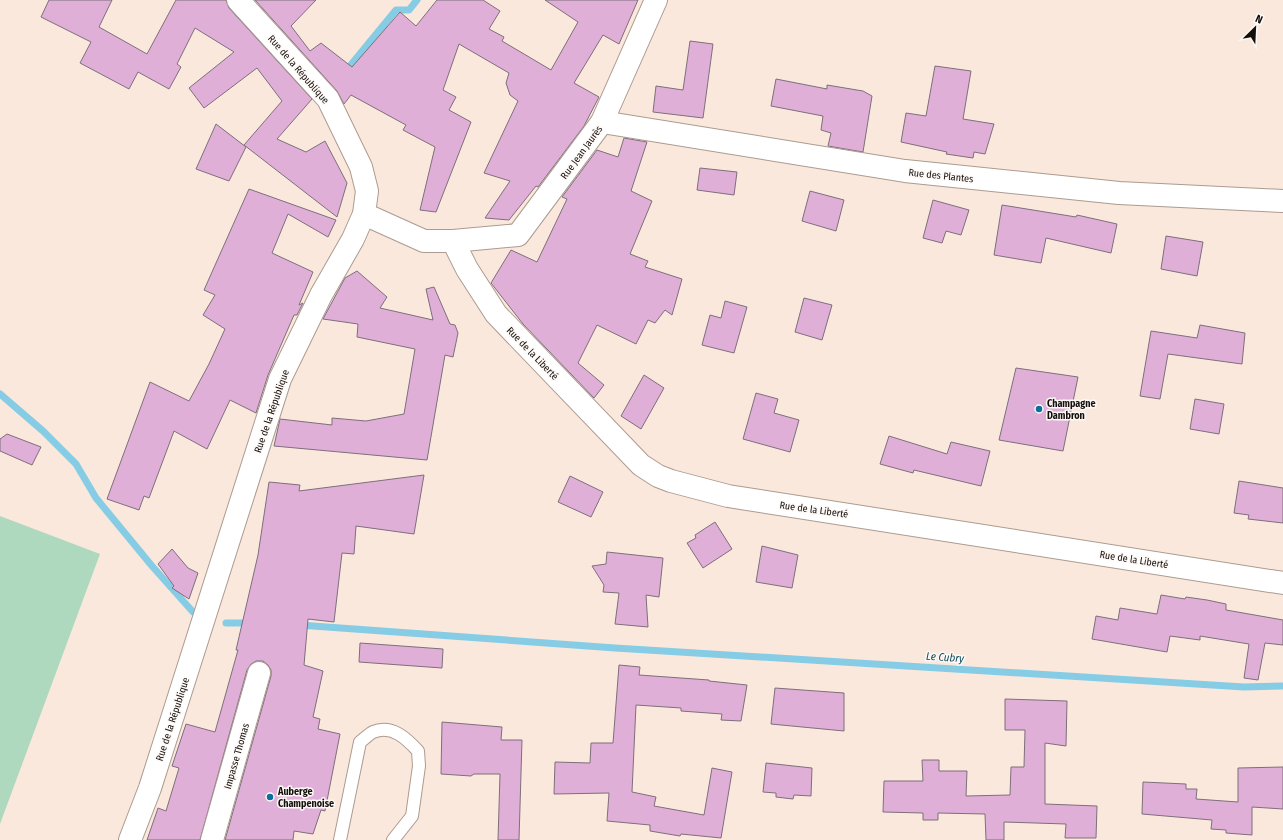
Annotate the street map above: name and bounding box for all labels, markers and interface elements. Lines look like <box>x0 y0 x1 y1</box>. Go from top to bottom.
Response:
north arrow <box>1235 8 1275 48</box>
text: N <box>1253 12 1265 27</box>
street label: Rue de la République <box>265 33 331 107</box>
street label: Rue Jean Jaurès <box>558 123 605 182</box>
street label: Rue des Plantes <box>908 167 974 185</box>
street label: Rue de la Liberté <box>504 325 561 383</box>
street label: Rue de la République <box>252 368 292 455</box>
place label: Champagne Dambron <box>1047 398 1095 422</box>
marker: Champagne Dambron <box>1034 404 1044 414</box>
street label: Rue de la Liberté <box>779 499 849 521</box>
street label: Rue de la Liberté <box>1099 549 1169 571</box>
water label: Le Cubry <box>926 650 965 665</box>
street label: Rue de la République <box>154 676 192 763</box>
street label: Impasse Thomas <box>222 722 252 791</box>
place label: Auberge Champenoise <box>277 786 334 810</box>
marker: Auberge Champenoise <box>265 792 275 802</box>

